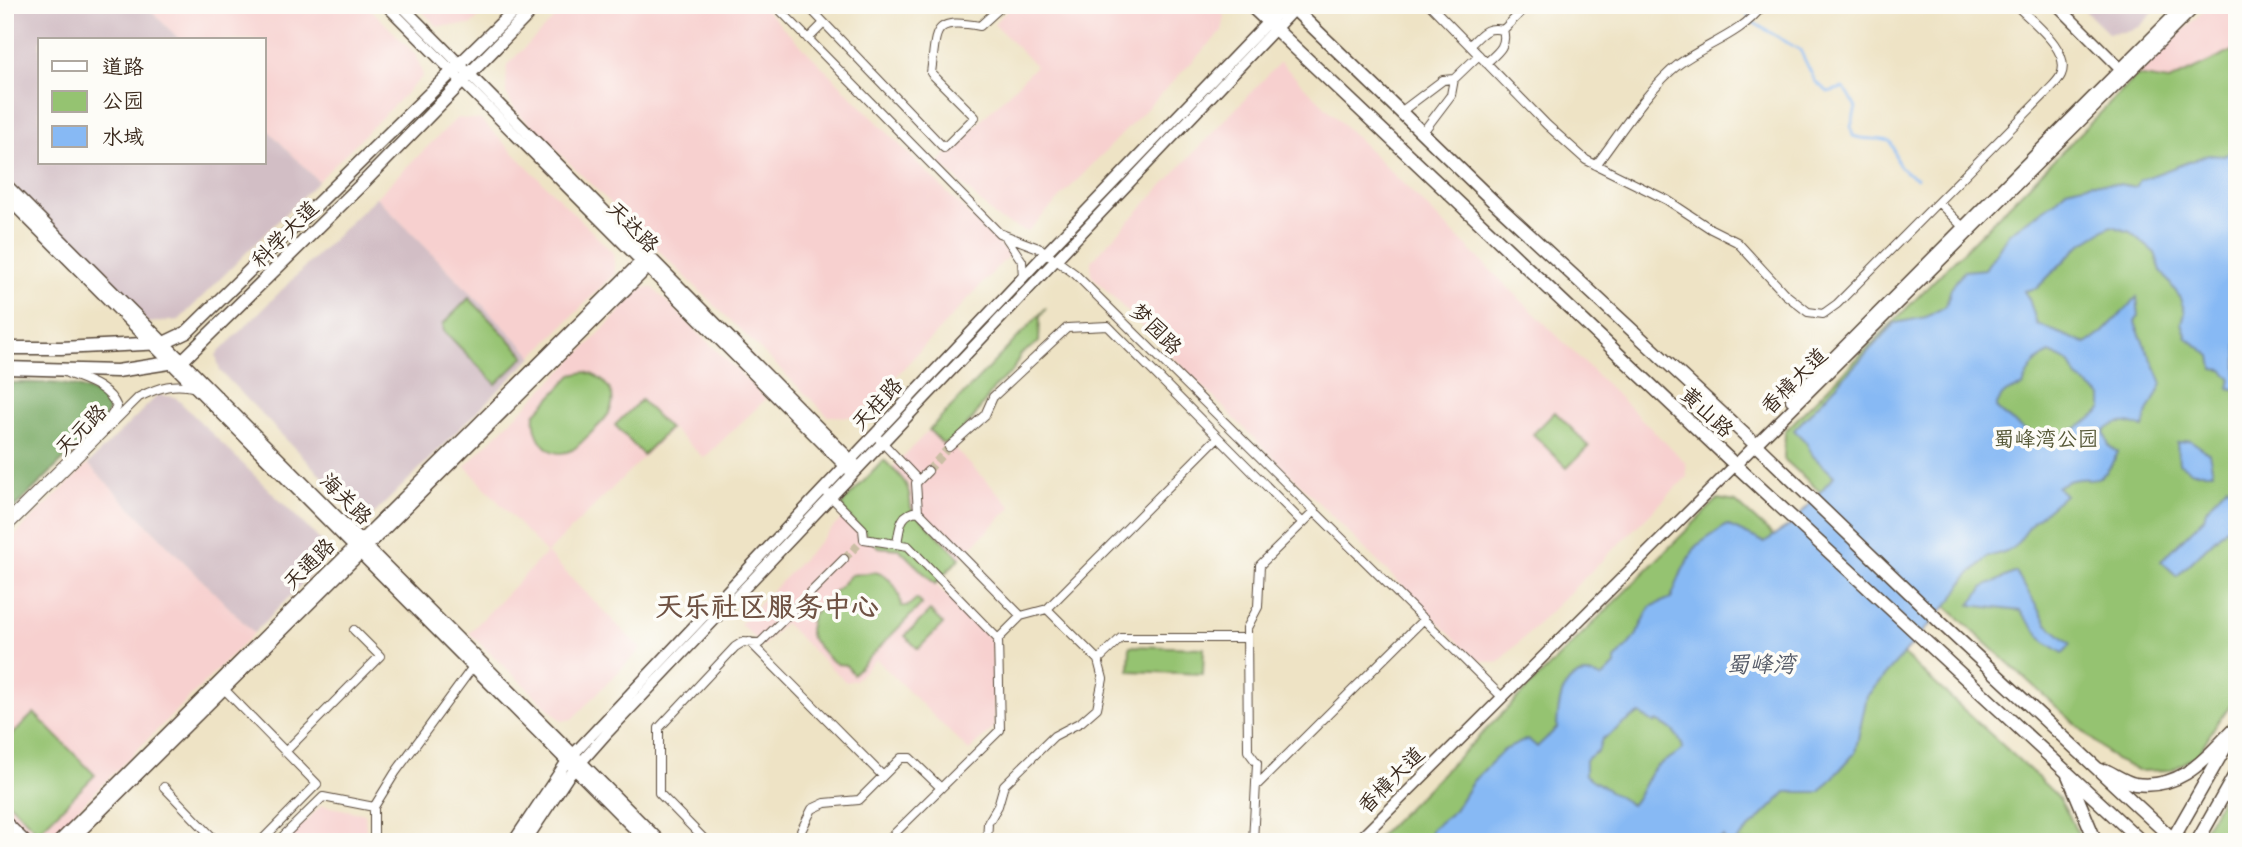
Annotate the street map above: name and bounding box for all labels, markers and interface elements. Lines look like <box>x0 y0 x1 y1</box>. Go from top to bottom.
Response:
legend <box>38 38 266 164</box>
text: 道路 <box>102 55 144 79</box>
text: 公园 <box>102 89 144 113</box>
text: 水域 <box>102 125 144 149</box>
street label: 科学大道 <box>247 196 323 272</box>
street label: 天达路 <box>602 196 664 258</box>
street label: 梦园路 <box>1125 298 1187 360</box>
street label: 香樟大道 <box>1756 343 1832 419</box>
street label: 天柱路 <box>847 373 907 435</box>
street label: 黄山路 <box>1676 382 1738 442</box>
street label: 天元路 <box>50 399 112 461</box>
park label: 蜀峰湾公园 <box>1994 427 2099 451</box>
street label: 海关路 <box>315 468 377 530</box>
street label: 天通路 <box>278 533 340 595</box>
district label: 天乐社区服务中心 <box>655 591 879 623</box>
water label: 蜀峰湾 <box>1727 651 1799 678</box>
street label: 香樟大道 <box>1353 742 1429 818</box>

